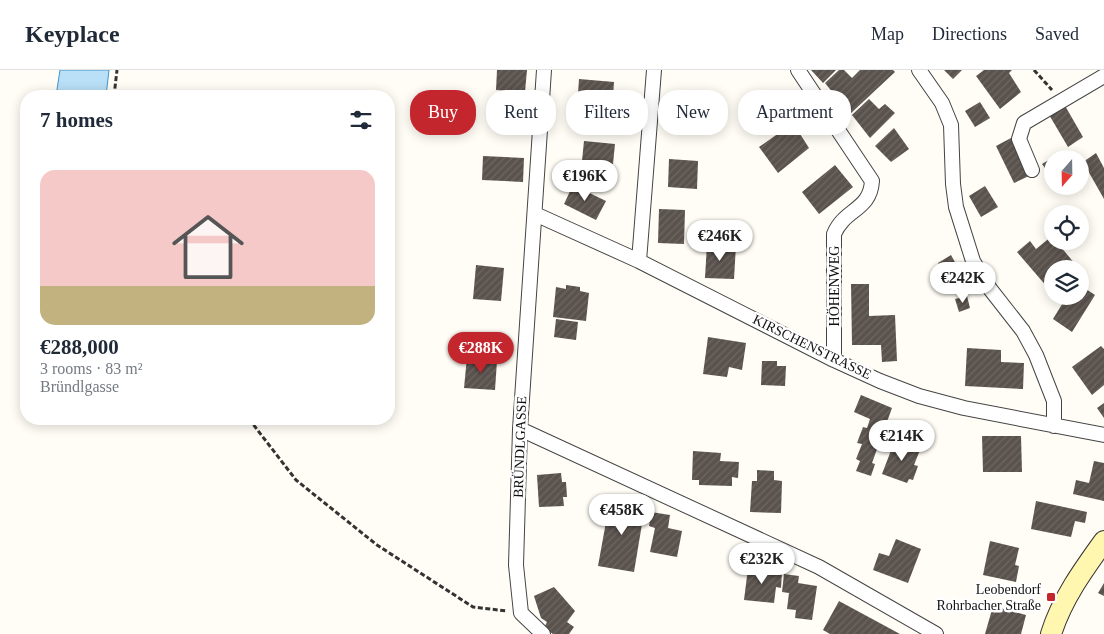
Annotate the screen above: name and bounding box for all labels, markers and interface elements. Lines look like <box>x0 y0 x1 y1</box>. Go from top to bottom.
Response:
text: Keyplace <box>25 21 120 47</box>
text: Map <box>871 24 904 44</box>
text: Directions <box>932 24 1007 44</box>
text: Saved <box>1035 24 1079 44</box>
chip: Buy <box>410 90 476 135</box>
chip: Rent <box>486 90 556 135</box>
chip: Filters <box>566 90 648 135</box>
chip: New <box>658 90 728 135</box>
chip: Apartment <box>738 90 851 135</box>
icon: filters <box>347 106 375 134</box>
text: 7 homes <box>40 108 113 132</box>
north arrow <box>1044 150 1089 195</box>
map controls <box>1044 150 1089 305</box>
pin: €196K <box>550 160 620 202</box>
text: €196K <box>563 167 607 184</box>
icon: home <box>163 202 253 292</box>
button: locate <box>1044 205 1089 250</box>
pin: €246K <box>685 220 755 262</box>
text: €246K <box>698 227 742 244</box>
street label: HÖHENWEG <box>826 246 842 326</box>
button: layers <box>1044 260 1089 305</box>
pin: €242K <box>928 262 998 304</box>
text: €242K <box>941 269 985 286</box>
street label: KIRSCHENSTRASSE <box>750 312 874 382</box>
pin: €288K <box>446 332 516 374</box>
text: €288,000 <box>40 335 119 359</box>
text: €288K <box>459 339 503 356</box>
text: 3 rooms · 83 m² <box>40 360 143 377</box>
text: Bründlgasse <box>40 378 119 395</box>
street label: BRÜNDLGASSE <box>510 396 529 498</box>
pin: €214K <box>867 420 937 462</box>
text: €214K <box>880 427 924 444</box>
pin: €458K <box>587 494 657 536</box>
text: €458K <box>600 501 644 518</box>
pin: €232K <box>727 542 797 585</box>
text: €232K <box>740 550 784 567</box>
place label: Leobendorf Rohrbacher Straße <box>936 582 1041 613</box>
marker: Leobendorf Rohrbacher Straße <box>1045 591 1057 603</box>

